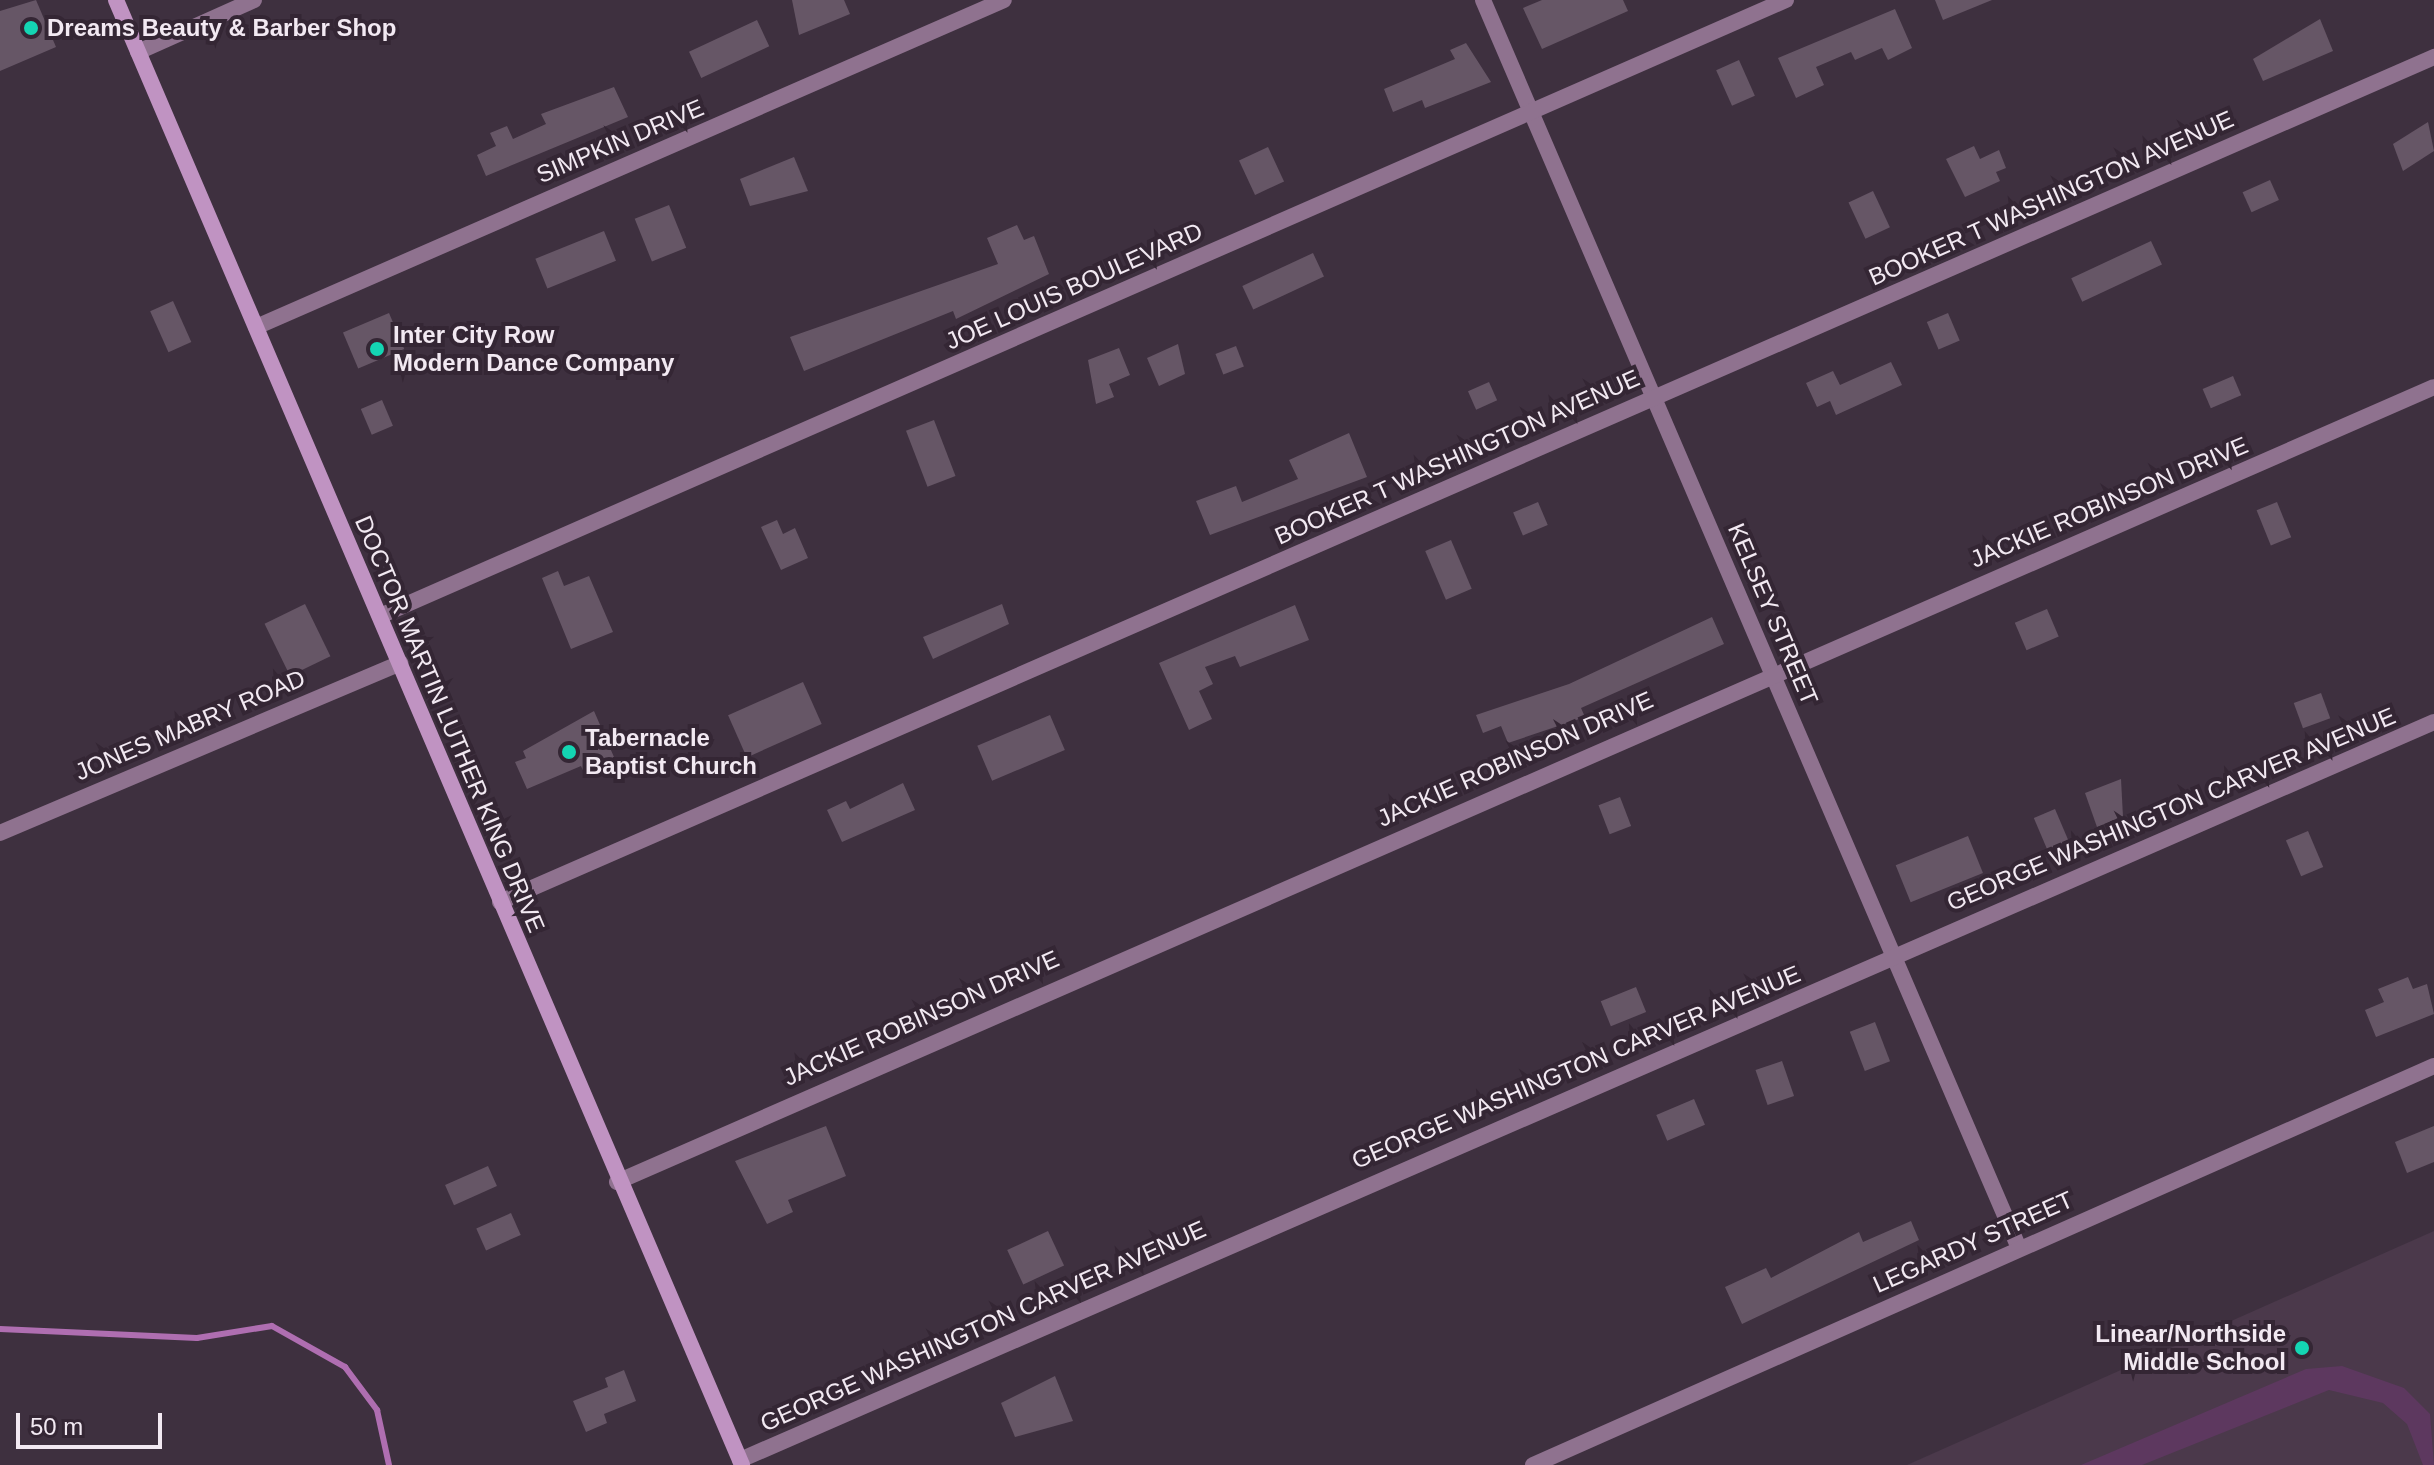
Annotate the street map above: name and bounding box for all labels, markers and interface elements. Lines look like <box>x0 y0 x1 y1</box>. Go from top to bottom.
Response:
place label: Dreams Beauty & Barber Shop <box>47 14 396 42</box>
marker: Dreams Beauty & Barber Shop <box>22 19 40 37</box>
street label: SIMPKIN DRIVE <box>532 93 708 189</box>
street label: BOOKER T WASHINGTON AVENUE <box>1863 104 2239 292</box>
street label: JOE LOUIS BOULEVARD <box>941 216 1207 356</box>
place label: Inter City Row Modern Dance Company <box>393 321 674 377</box>
marker: Inter City Row Modern Dance Company <box>368 340 386 358</box>
street label: BOOKER T WASHINGTON AVENUE <box>1269 363 1645 551</box>
street label: JACKIE ROBINSON DRIVE <box>1966 430 2252 574</box>
street label: DOCTOR MARTIN LUTHER KING DRIVE <box>349 511 551 937</box>
street label: KELSEY STREET <box>1722 519 1824 709</box>
street label: JONES MABRY ROAD <box>70 663 310 787</box>
street label: JACKIE ROBINSON DRIVE <box>1373 685 1657 833</box>
street label: GEORGE WASHINGTON CARVER AVENUE <box>1942 701 2400 917</box>
place label: Tabernacle Baptist Church <box>585 724 757 780</box>
marker: Tabernacle Baptist Church <box>560 743 578 761</box>
street label: JACKIE ROBINSON DRIVE <box>779 944 1063 1092</box>
street label: GEORGE WASHINGTON CARVER AVENUE <box>1347 959 1805 1175</box>
street label: LEGARDY STREET <box>1868 1185 2078 1299</box>
street label: GEORGE WASHINGTON CARVER AVENUE <box>755 1214 1211 1438</box>
place label: Linear/Northside Middle School <box>2095 1320 2286 1376</box>
marker: Linear/Northside Middle School <box>2293 1339 2311 1357</box>
scale bar <box>20 1397 166 1447</box>
text: 50 m <box>30 1413 83 1440</box>

